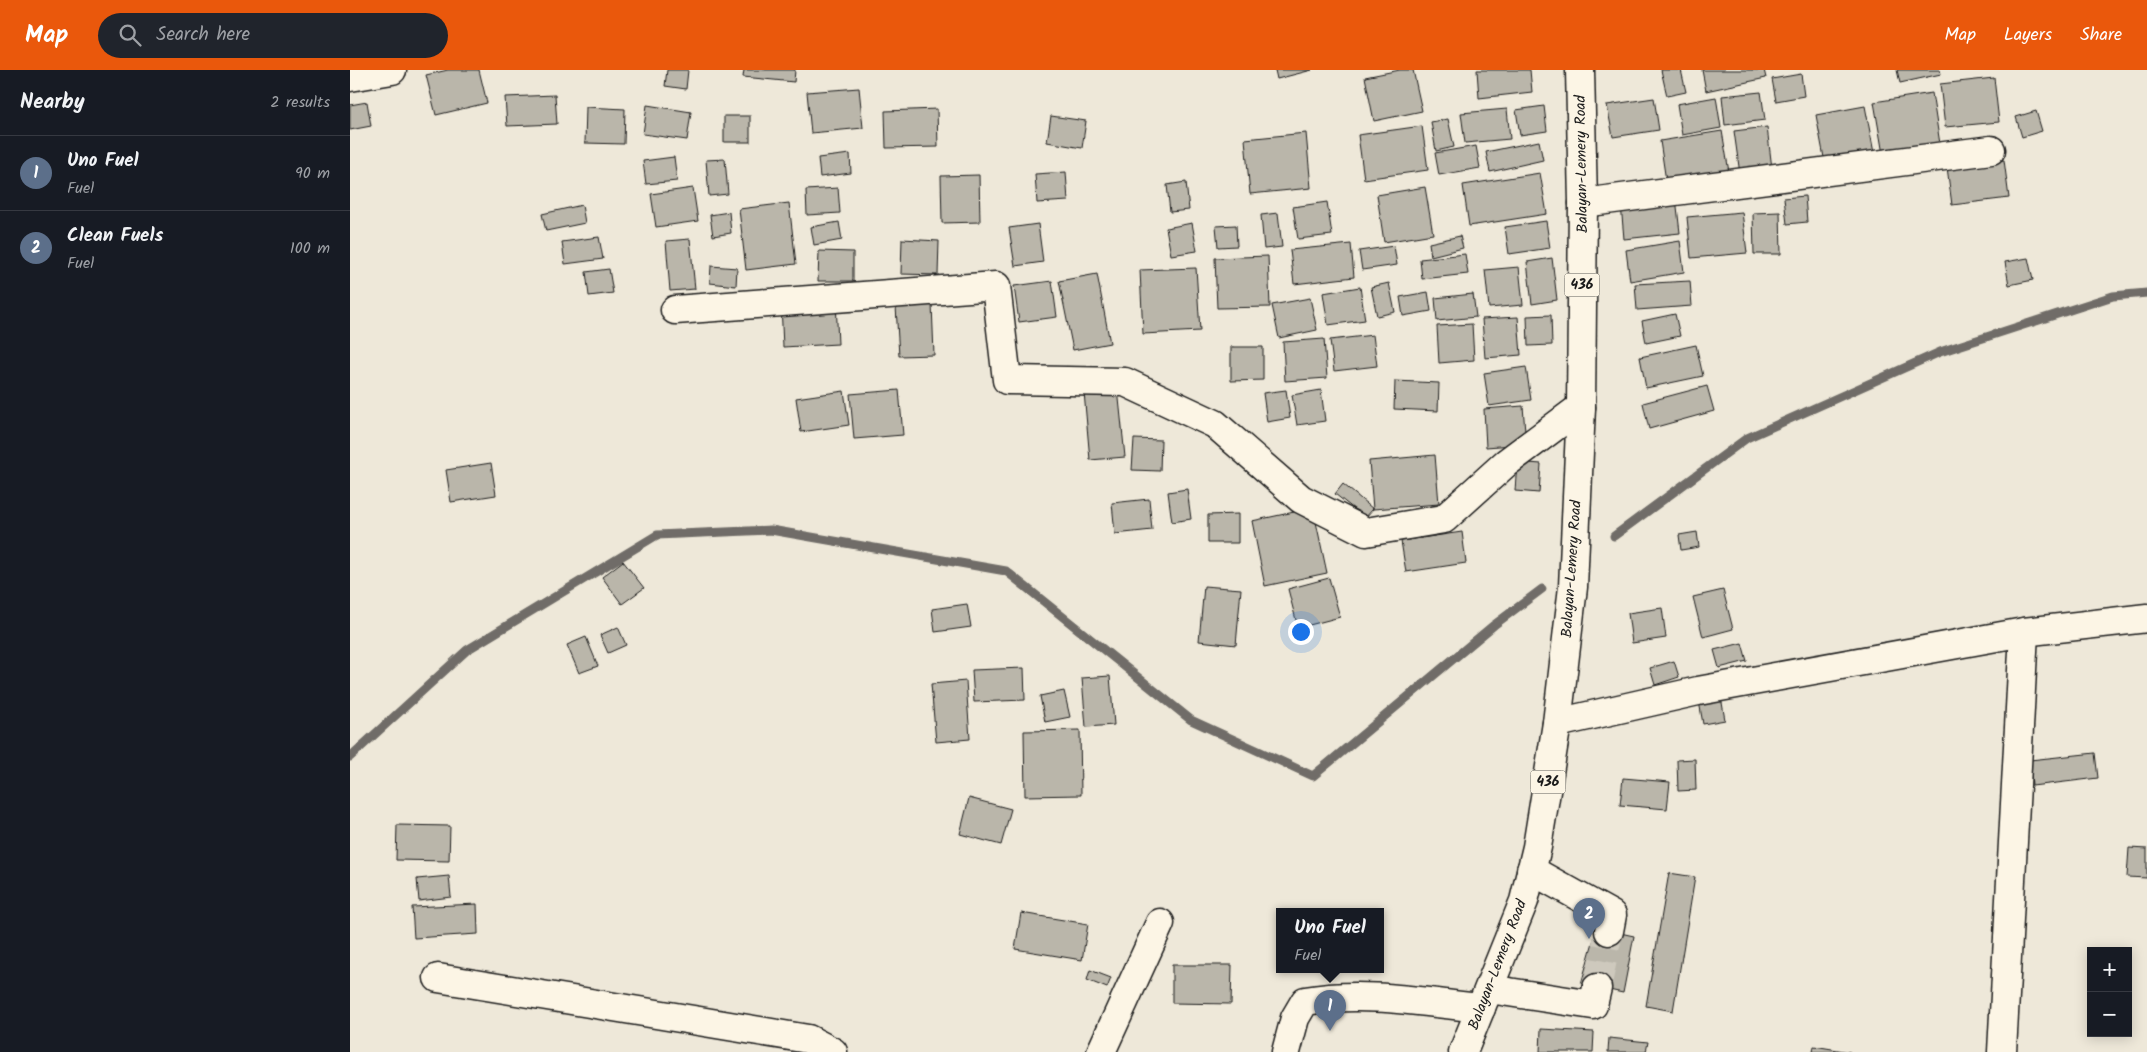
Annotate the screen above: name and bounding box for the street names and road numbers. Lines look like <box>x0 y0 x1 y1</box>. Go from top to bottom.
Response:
street label: Balayan-Lemery Road <box>1569 94 1595 233</box>
road number: 436 <box>1564 274 1600 296</box>
street label: Balayan-Lemery Road <box>1555 499 1589 639</box>
road number: 436 <box>1530 770 1566 794</box>
street label: Balayan-Lemery Road <box>1462 896 1534 1034</box>

